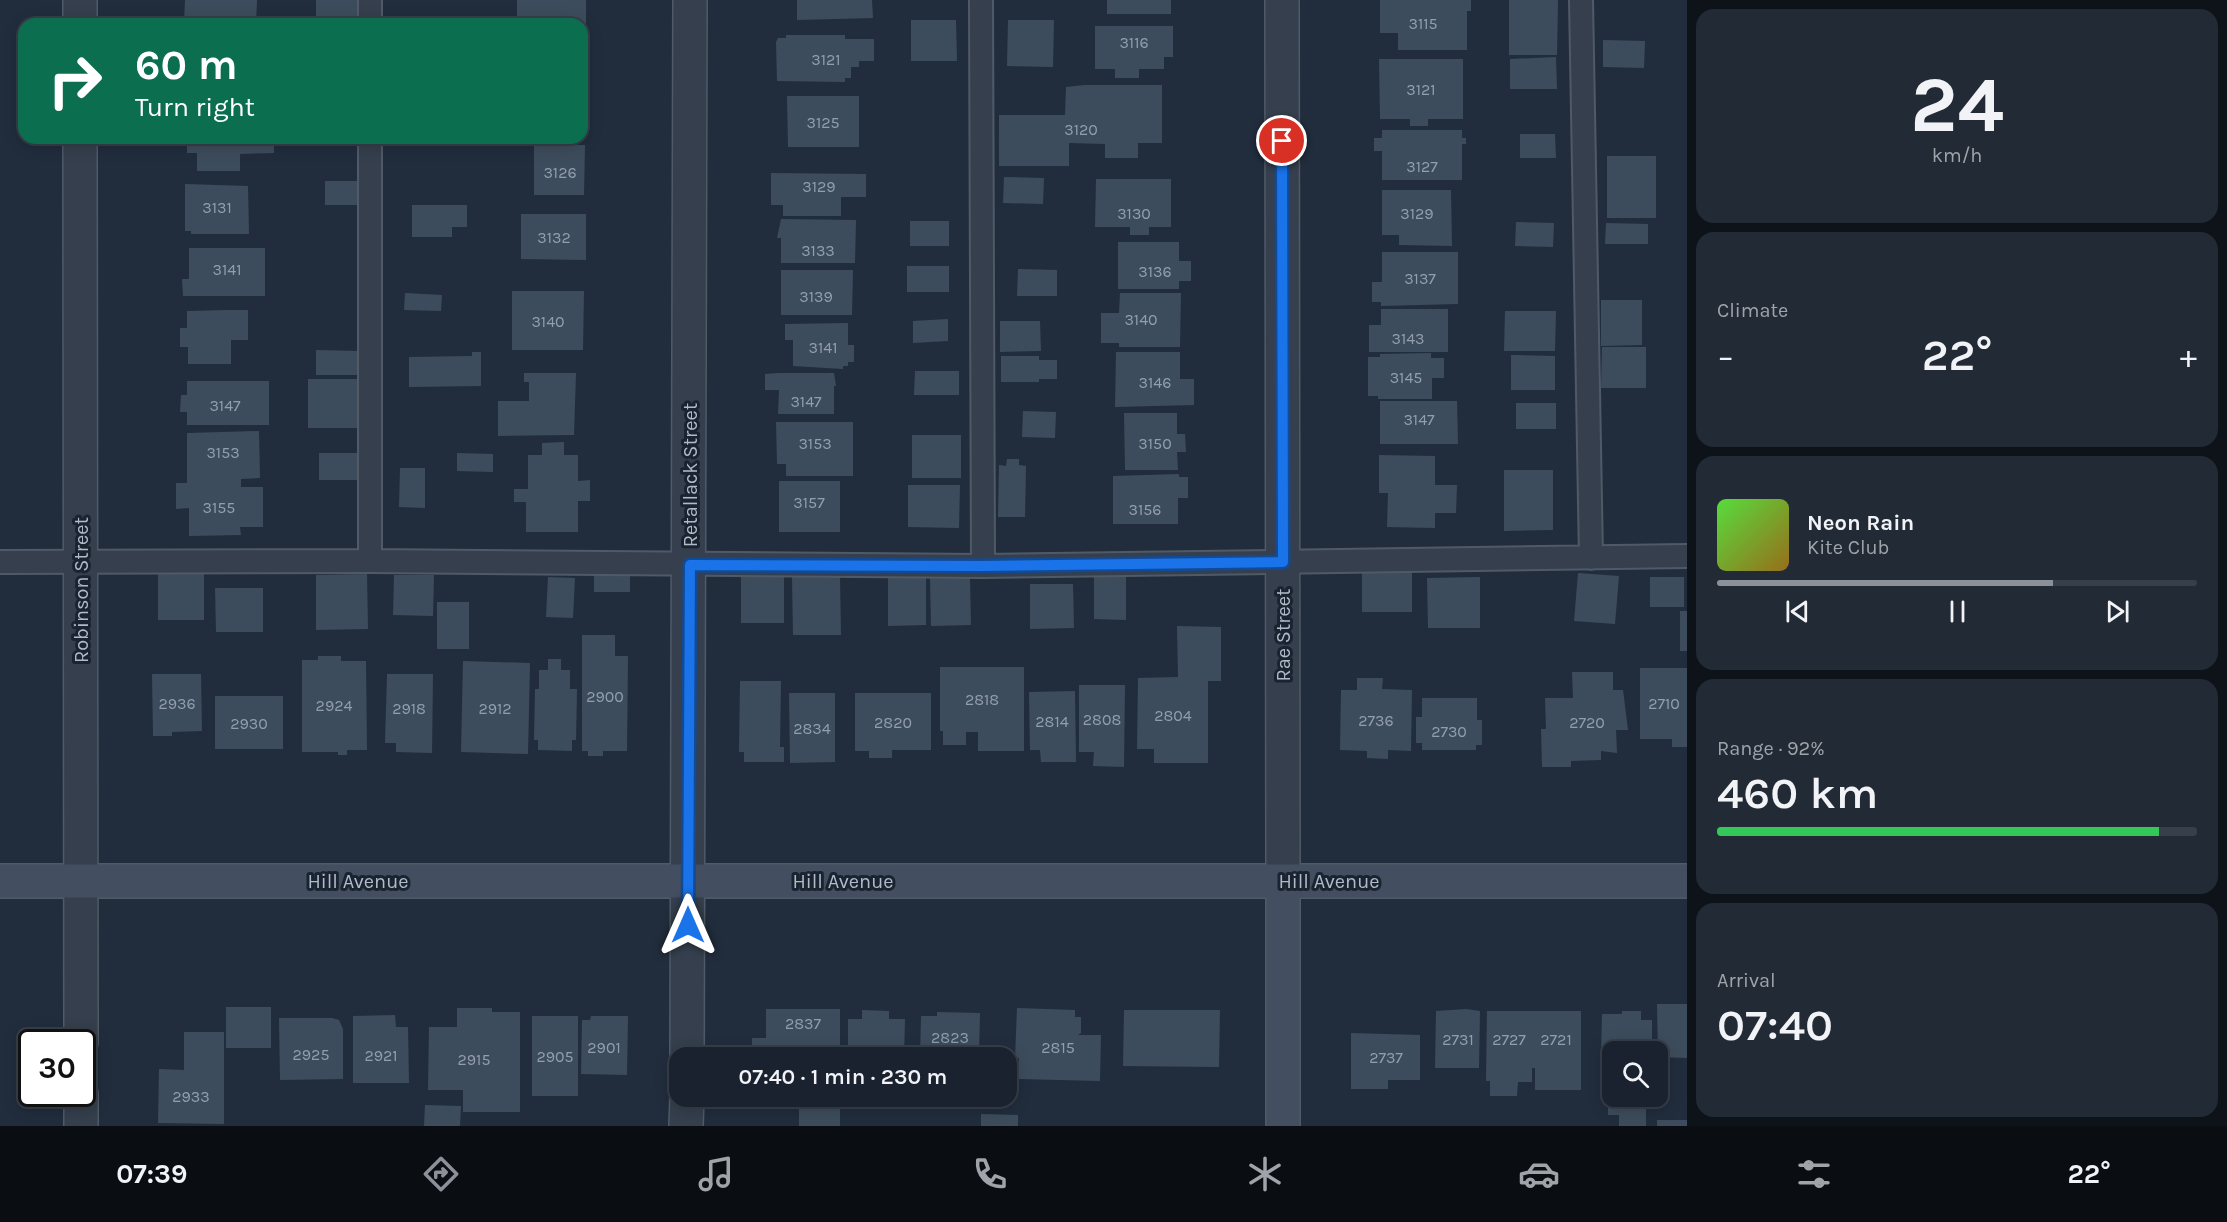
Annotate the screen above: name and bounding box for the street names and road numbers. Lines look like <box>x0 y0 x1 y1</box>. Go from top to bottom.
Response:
street label: Retallack Street <box>679 402 702 547</box>
street label: Robinson Street <box>70 516 93 663</box>
street label: Rae Street <box>1272 588 1295 682</box>
street label: Hill Avenue <box>307 870 409 893</box>
street label: Hill Avenue <box>792 870 894 893</box>
street label: Hill Avenue <box>1278 870 1380 893</box>

